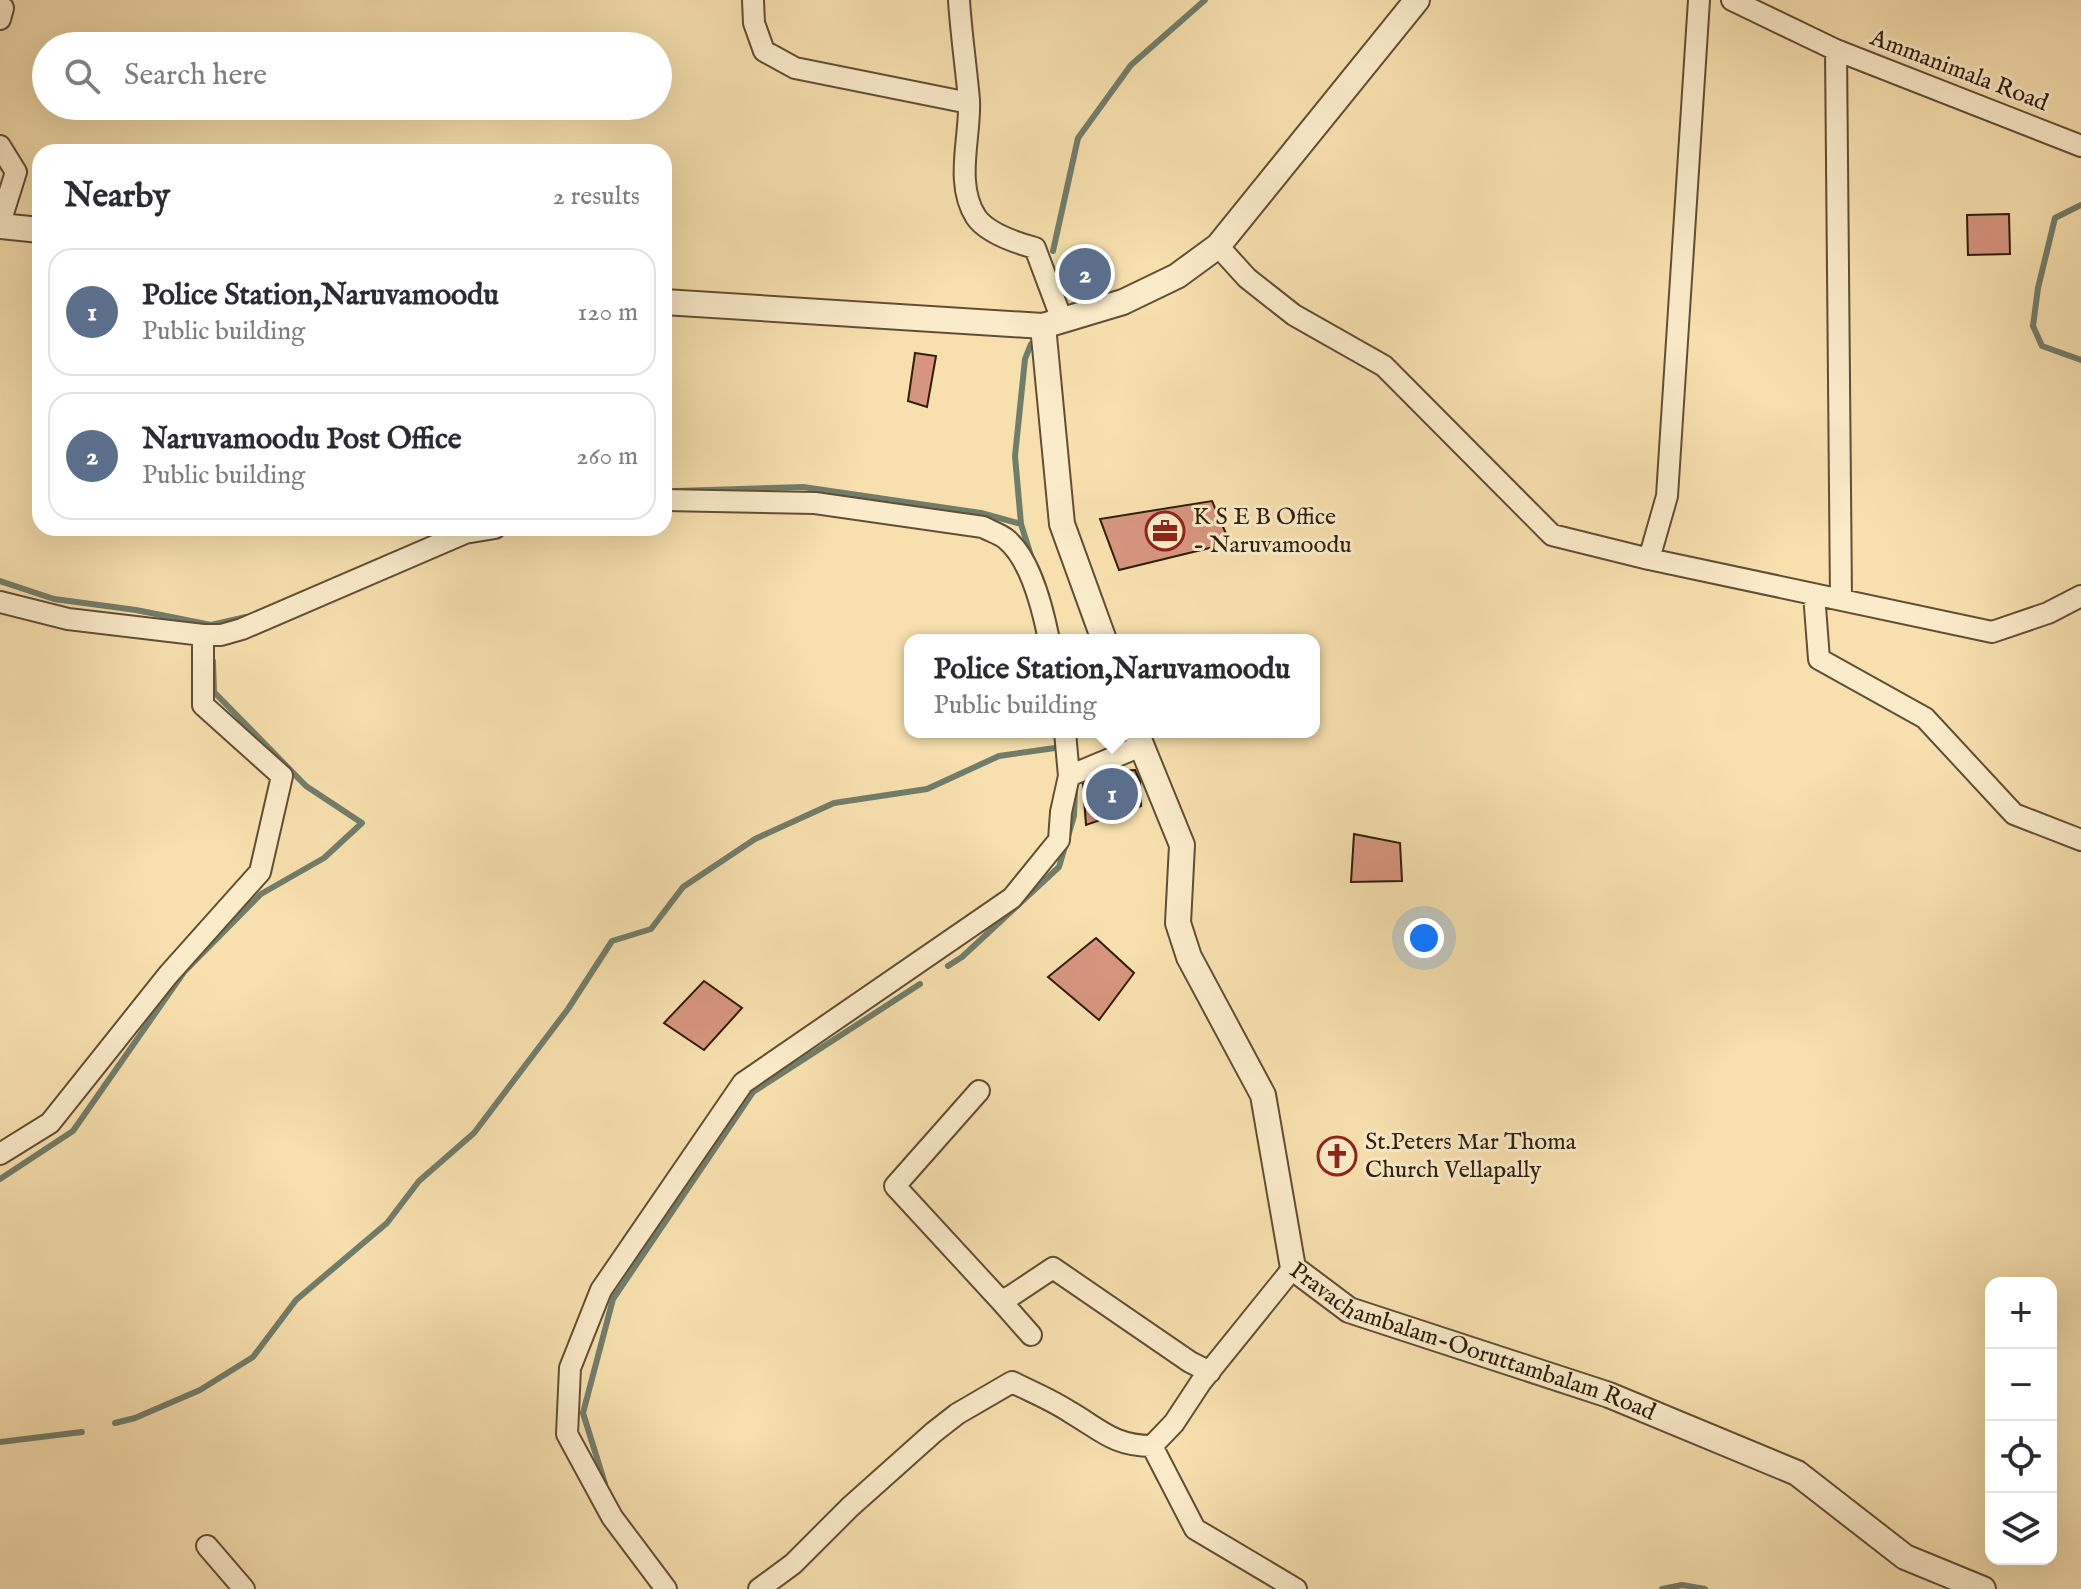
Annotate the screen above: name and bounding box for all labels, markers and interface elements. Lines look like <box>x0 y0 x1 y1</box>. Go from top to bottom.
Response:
street label: Ammanimala Road <box>1865 22 2053 119</box>
search box <box>32 32 672 120</box>
icon: search <box>60 54 104 98</box>
text: Search here <box>124 57 267 95</box>
text: Nearby <box>64 175 170 218</box>
text: 2 results <box>553 180 640 213</box>
pin: 2 <box>1059 244 1111 304</box>
text: Police Station,Naruvamoodu <box>142 277 499 315</box>
text: 1 <box>87 296 97 329</box>
text: 120 m <box>578 296 638 329</box>
text: Public building <box>142 315 305 348</box>
text: Naruvamoodu Post Office <box>142 421 462 459</box>
text: 2 <box>86 440 98 473</box>
text: 260 m <box>576 440 638 473</box>
text: Public building <box>142 459 305 492</box>
place label: K S E B Office - Naruvamoodu <box>1193 502 1352 561</box>
office icon: K S E B Office - Naruvamoodu <box>1144 510 1186 552</box>
popup <box>904 634 1320 738</box>
text: Police Station,Naruvamoodu <box>934 651 1290 689</box>
text: Public building <box>934 689 1097 722</box>
pin: 1 <box>1086 764 1138 824</box>
your location <box>1404 918 1444 958</box>
place label: St.Peters Mar Thoma Church Vellapally <box>1365 1127 1577 1186</box>
church icon: St.Peters Mar Thoma Church Vellapally <box>1316 1135 1358 1177</box>
street label: Pravachambalam-Ooruttambalam Road <box>1283 1255 1660 1428</box>
map controls <box>1985 1277 2057 1565</box>
button: + <box>1985 1277 2057 1349</box>
button: − <box>1985 1349 2057 1421</box>
button: locate <box>1985 1421 2057 1493</box>
button: layers <box>1985 1493 2057 1565</box>

